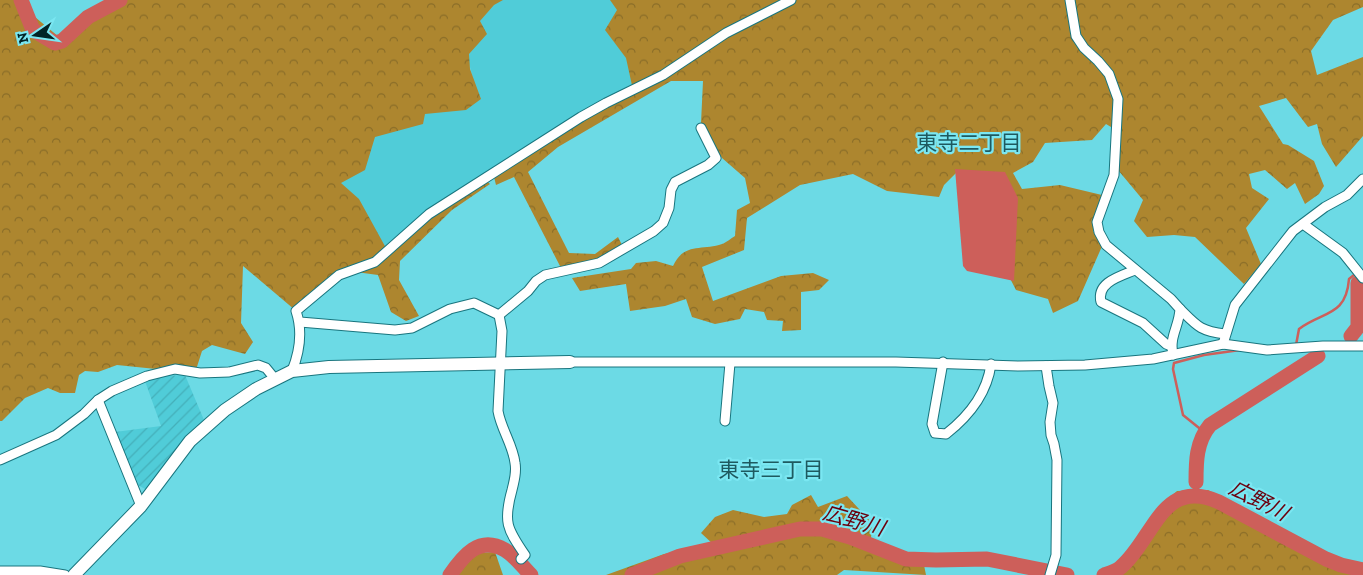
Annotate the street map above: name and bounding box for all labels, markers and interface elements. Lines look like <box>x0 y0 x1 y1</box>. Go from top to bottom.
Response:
north arrow <box>10 10 60 60</box>
text: N <box>13 30 32 45</box>
district label: 東寺二丁目 <box>917 130 1022 155</box>
district label: 東寺三丁目 <box>719 457 824 482</box>
water label: 広野川 <box>1225 475 1295 526</box>
water label: 広野川 <box>820 499 890 541</box>

